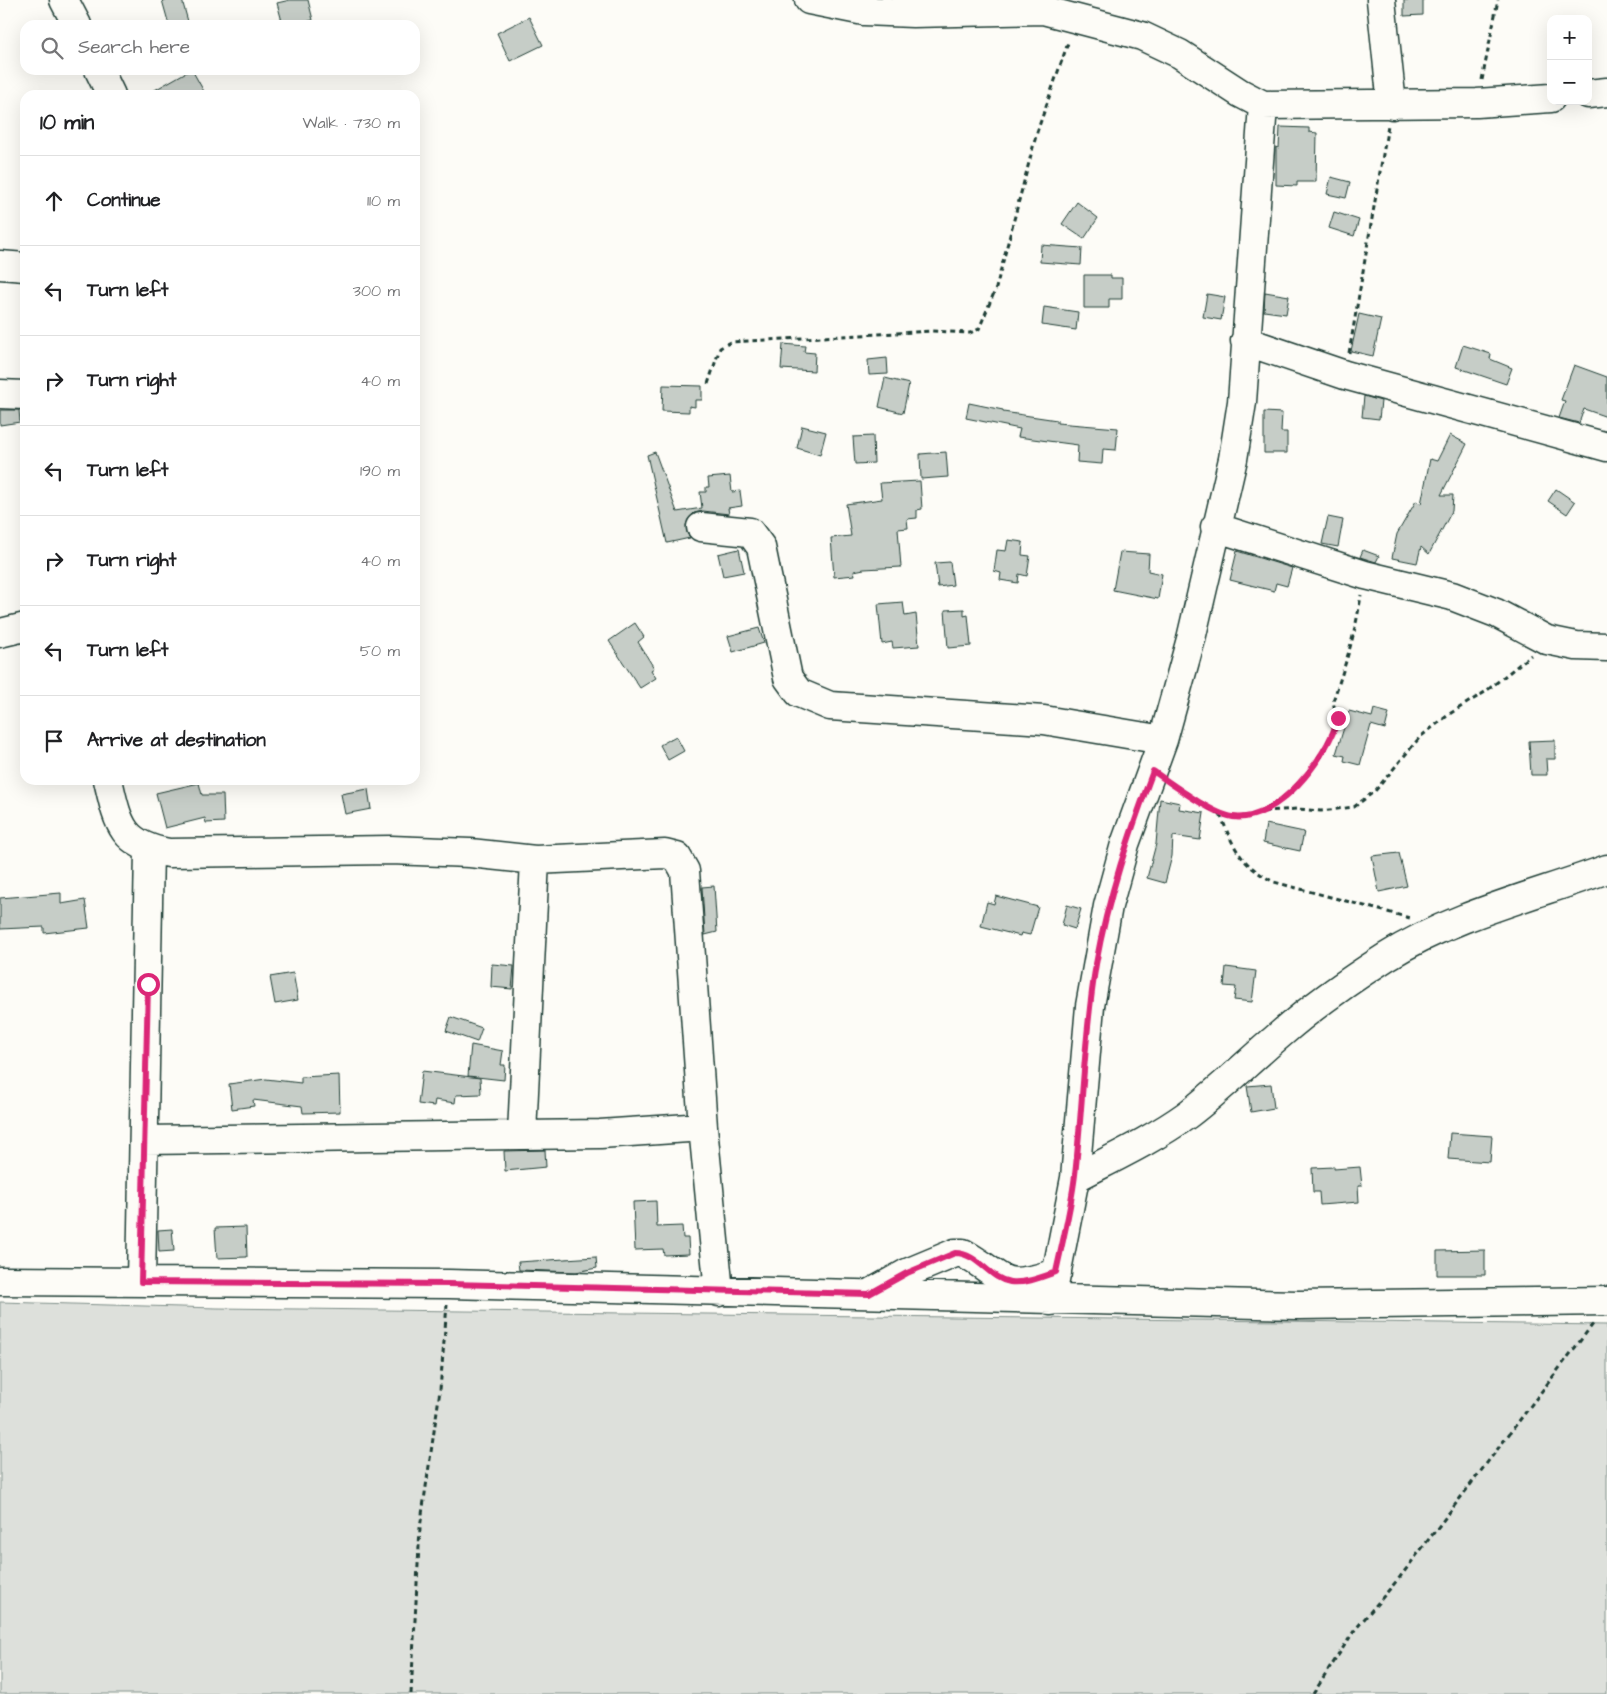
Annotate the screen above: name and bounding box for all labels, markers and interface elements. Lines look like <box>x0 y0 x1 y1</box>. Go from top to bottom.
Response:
map controls <box>1547 15 1592 105</box>
button: + <box>1547 15 1592 60</box>
search box <box>20 20 420 75</box>
icon: search <box>38 34 66 62</box>
text: Search here <box>78 34 190 61</box>
button: − <box>1547 60 1592 105</box>
text: 10 min <box>40 108 94 137</box>
text: Walk · 730 m <box>302 112 400 134</box>
icon: ahead <box>40 187 68 215</box>
text: Continue <box>87 187 161 214</box>
text: 110 m <box>367 190 400 212</box>
icon: left <box>40 277 68 305</box>
text: Turn left <box>87 277 168 304</box>
text: 300 m <box>353 280 400 302</box>
icon: right <box>40 367 68 395</box>
text: Turn right <box>87 367 176 394</box>
text: 40 m <box>360 370 400 392</box>
icon: left <box>40 457 68 485</box>
text: Turn left <box>87 457 168 484</box>
text: 190 m <box>360 460 400 482</box>
icon: right <box>40 547 68 575</box>
text: Turn right <box>87 547 176 574</box>
text: 40 m <box>360 550 400 572</box>
icon: left <box>40 637 68 665</box>
text: Turn left <box>87 637 168 664</box>
text: 50 m <box>360 640 400 662</box>
route end <box>1327 707 1350 730</box>
icon: arrive <box>40 727 68 755</box>
text: Arrive at destination <box>87 727 266 754</box>
route start <box>137 973 160 996</box>

